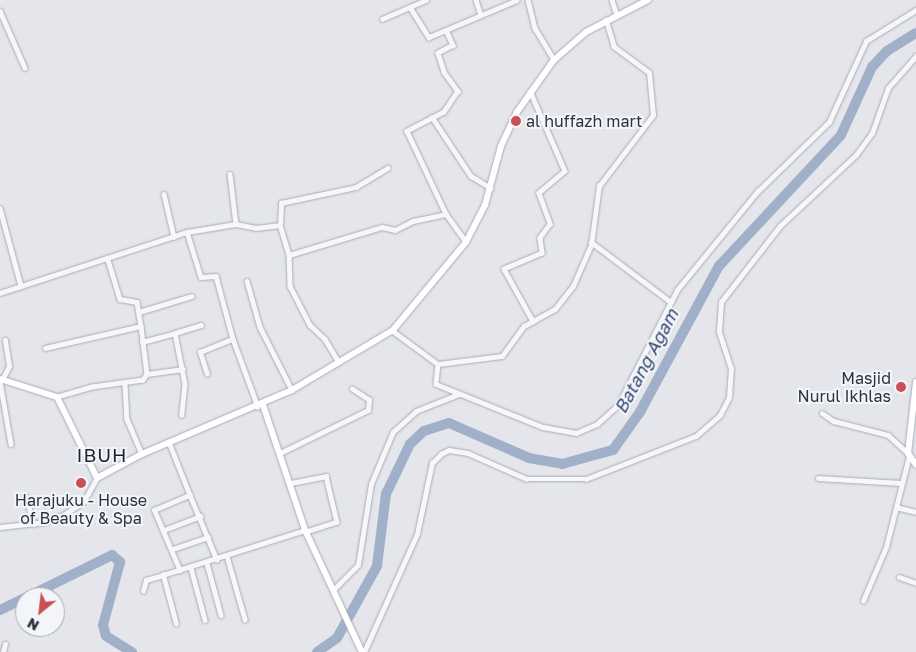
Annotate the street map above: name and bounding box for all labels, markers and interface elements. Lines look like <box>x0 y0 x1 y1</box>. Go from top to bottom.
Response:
place label: al huffazh mart <box>526 111 642 131</box>
marker: al huffazh mart <box>510 115 522 127</box>
water label: Batang Agam <box>609 305 683 417</box>
place label: Masjid Nurul Ikhlas <box>798 368 891 406</box>
marker: Masjid Nurul Ikhlas <box>895 381 907 393</box>
district label: IBUH <box>76 444 128 466</box>
marker: Harajuku - House of Beauty & Spa <box>75 477 87 489</box>
place label: Harajuku - House of Beauty & Spa <box>15 490 147 528</box>
north arrow <box>15 587 65 637</box>
text: N <box>24 615 42 635</box>

